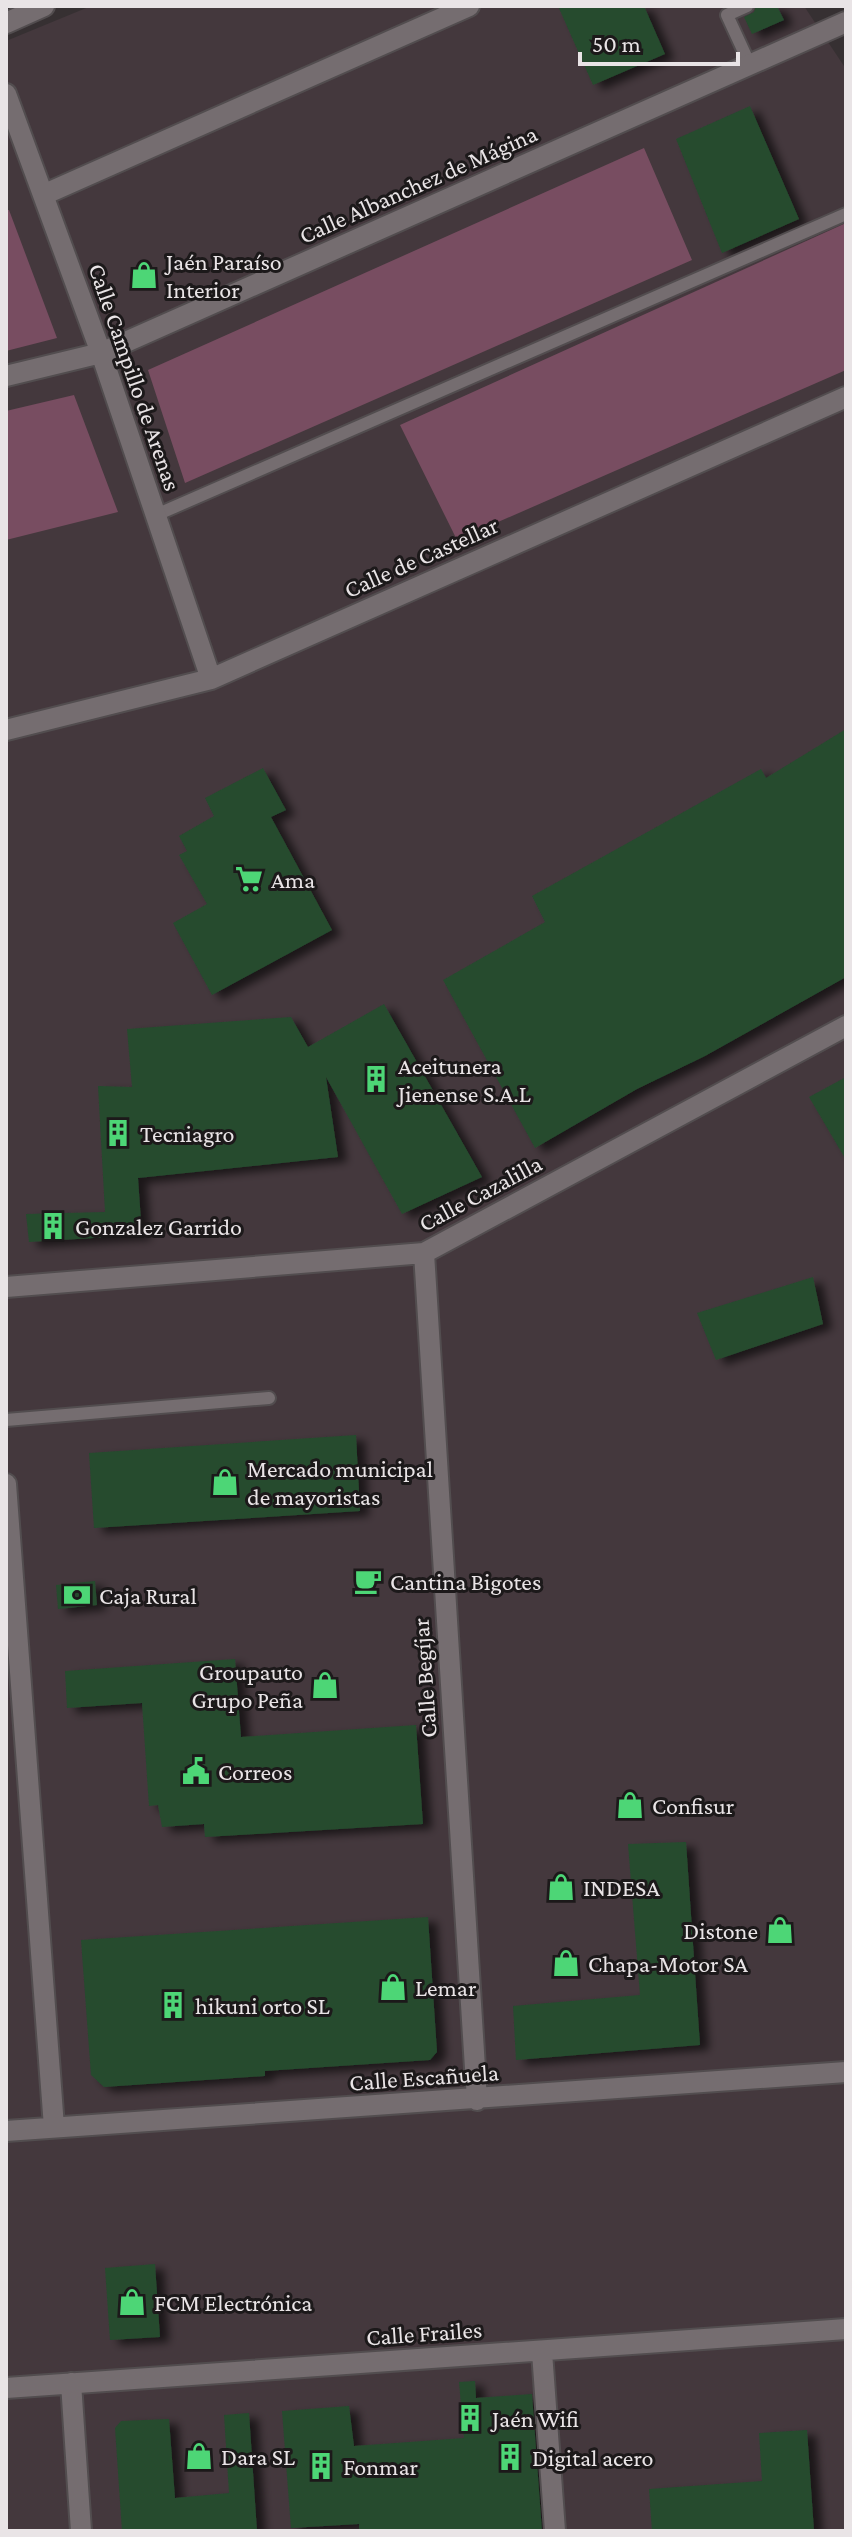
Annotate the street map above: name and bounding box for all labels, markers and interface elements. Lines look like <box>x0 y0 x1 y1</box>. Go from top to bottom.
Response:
scale bar <box>580 16 738 66</box>
text: 50 m <box>592 30 641 57</box>
street label: Calle Albanchez de Mágina <box>295 119 541 249</box>
place label: Jaén Paraíso Interior <box>164 248 282 303</box>
street label: Calle Campillo de Arenas <box>83 260 187 494</box>
shop icon: Jaén Paraíso Interior <box>129 260 159 290</box>
street label: Calle de Castellar <box>340 511 503 603</box>
supermarket icon: Ama <box>234 864 264 894</box>
place label: Ama <box>271 866 315 893</box>
place label: Aceitunera Jienense S.A.L <box>396 1052 531 1107</box>
building icon: Aceitunera Jienense S.A.L <box>361 1064 391 1094</box>
building icon: Tecniagro <box>103 1118 133 1148</box>
place label: Tecniagro <box>140 1120 234 1147</box>
street label: Calle Cazalilla <box>414 1149 546 1237</box>
building icon: Gonzalez Garrido <box>38 1211 68 1241</box>
place label: Gonzalez Garrido <box>75 1213 242 1240</box>
place label: Mercado municipal de mayoristas <box>247 1455 433 1510</box>
shop icon: Mercado municipal de mayoristas <box>210 1467 240 1497</box>
cafe icon: Cantina Bigotes <box>353 1566 383 1596</box>
place label: Cantina Bigotes <box>390 1568 541 1595</box>
bank icon: Caja Rural <box>62 1580 92 1610</box>
place label: Caja Rural <box>99 1582 197 1609</box>
street label: Calle Begíjar <box>406 1617 442 1739</box>
place label: Groupauto Grupo Peña <box>191 1658 303 1713</box>
shop icon: Groupauto Grupo Peña <box>310 1670 340 1700</box>
public building icon: Correos <box>181 1756 211 1786</box>
place label: Correos <box>218 1758 292 1785</box>
shop icon: Confisur <box>615 1790 645 1820</box>
place label: Confisur <box>652 1792 735 1819</box>
shop icon: INDESA <box>546 1872 576 1902</box>
place label: INDESA <box>583 1874 660 1901</box>
shop icon: Distone <box>765 1915 795 1945</box>
place label: Distone <box>683 1917 758 1944</box>
shop icon: Chapa-Motor SA <box>551 1948 581 1978</box>
place label: Chapa-Motor SA <box>588 1950 748 1977</box>
shop icon: Lemar <box>378 1972 408 2002</box>
place label: Lemar <box>415 1974 477 2001</box>
building icon: hikuni orto SL <box>158 1990 188 2020</box>
place label: hikuni orto SL <box>195 1992 330 2019</box>
street label: Calle Escañuela <box>348 2058 500 2096</box>
shop icon: FCM Electrónica <box>117 2287 147 2317</box>
place label: FCM Electrónica <box>154 2289 312 2316</box>
street label: Calle Frailes <box>365 2315 483 2351</box>
building icon: Jaén Wifi <box>455 2403 485 2433</box>
place label: Jaén Wifi <box>490 2405 579 2432</box>
shop icon: Dara SL <box>184 2441 214 2471</box>
building icon: Digital acero <box>495 2442 525 2472</box>
place label: Dara SL <box>221 2443 295 2470</box>
place label: Digital acero <box>532 2444 653 2471</box>
building icon: Fonmar <box>306 2451 336 2481</box>
place label: Fonmar <box>343 2453 418 2480</box>

